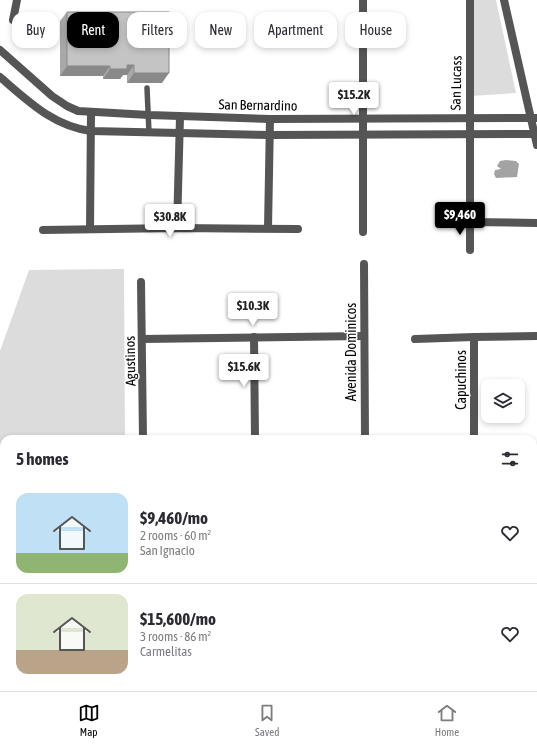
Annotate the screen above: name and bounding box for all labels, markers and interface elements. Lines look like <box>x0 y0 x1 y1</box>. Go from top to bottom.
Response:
chip: Buy <box>12 12 59 48</box>
chip: Rent <box>67 12 119 48</box>
chip: Filters <box>127 12 187 48</box>
chip: New <box>195 12 246 48</box>
chip: Apartment <box>254 12 337 48</box>
chip: House <box>345 12 406 48</box>
street label: San Lucass <box>448 55 464 111</box>
pin: $15.2K <box>321 82 387 116</box>
text: $15.2K <box>338 87 370 102</box>
street label: San Bernardino <box>218 96 298 114</box>
pin: $9,460 <box>427 202 493 236</box>
pin: $30.8K <box>137 204 203 238</box>
text: $9,460 <box>444 207 476 222</box>
text: $30.8K <box>154 209 186 224</box>
pin: $10.3K <box>220 293 286 327</box>
text: $10.3K <box>237 298 269 313</box>
street label: Avenida Dominicos <box>343 303 359 401</box>
street label: Agustinos <box>122 336 138 386</box>
street label: Capuchinos <box>453 350 469 410</box>
pin: $15.6K <box>211 354 277 388</box>
text: $15.6K <box>228 359 260 374</box>
map controls <box>481 379 525 423</box>
button: layers <box>481 379 525 423</box>
icon: filters <box>499 448 521 470</box>
text: 5 homes <box>16 449 69 469</box>
text: $9,460/mo <box>140 508 208 528</box>
icon: home <box>48 509 96 557</box>
icon: heart <box>499 522 521 544</box>
text: 2 rooms · 60 m² <box>140 528 211 543</box>
text: San Ignacio <box>140 543 195 558</box>
text: $15,600/mo <box>140 609 216 629</box>
icon: home <box>48 610 96 658</box>
icon: heart <box>499 623 521 645</box>
text: 3 rooms · 86 m² <box>140 629 211 644</box>
text: Carmelitas <box>140 644 192 659</box>
tab: Map <box>78 702 100 738</box>
tab: Saved <box>255 702 279 738</box>
tab: Home <box>435 702 459 738</box>

